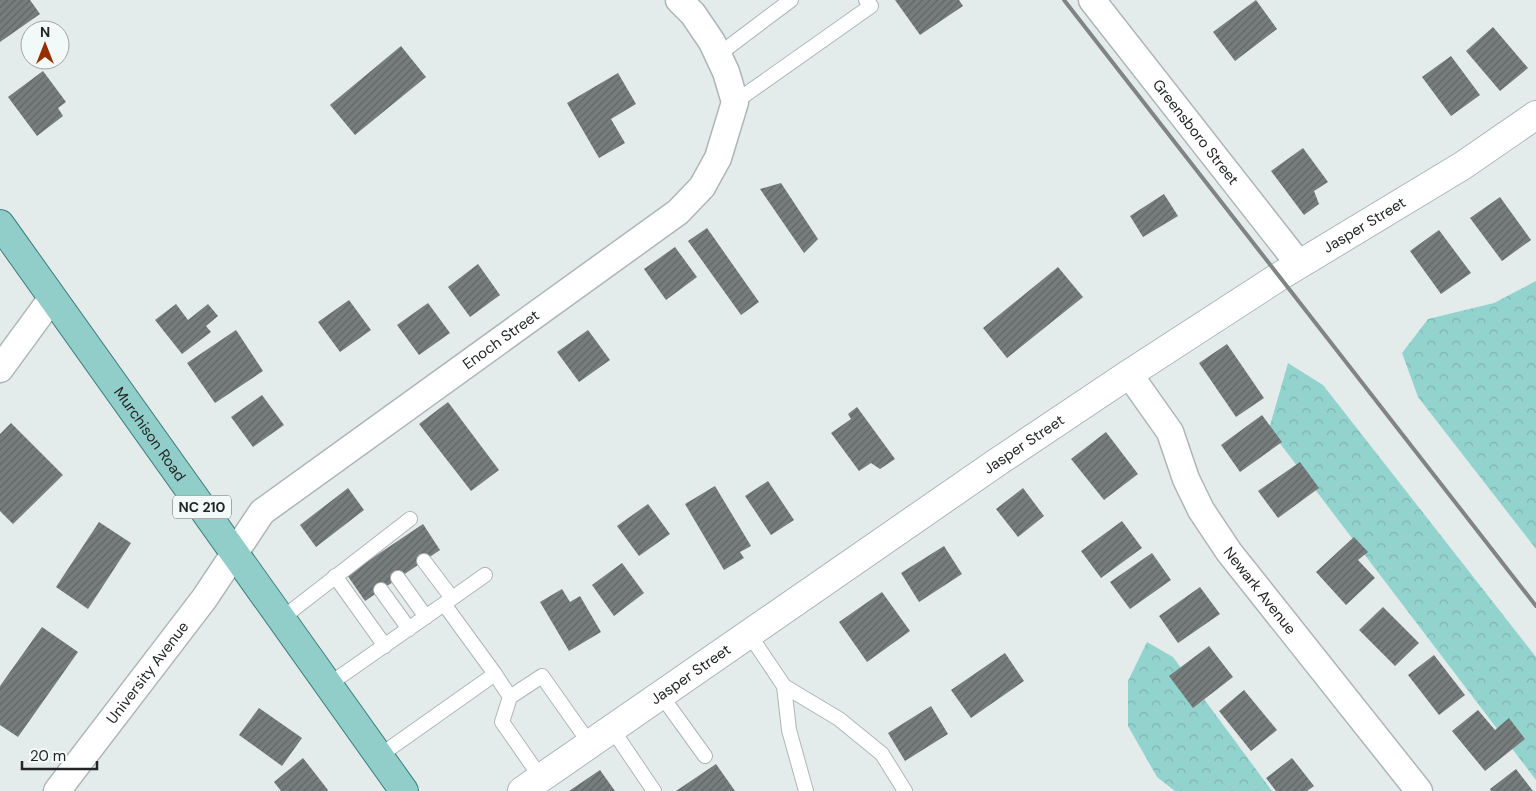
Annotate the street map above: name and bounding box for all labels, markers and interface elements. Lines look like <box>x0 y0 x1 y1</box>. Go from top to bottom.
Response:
north arrow <box>20 20 70 70</box>
text: N <box>40 23 50 41</box>
street label: Greensboro Street <box>1148 75 1243 189</box>
street label: Jasper Street <box>1319 192 1409 258</box>
street label: Enoch Street <box>459 305 543 374</box>
street label: Murchison Road <box>109 383 190 485</box>
street label: Jasper Street <box>980 410 1068 479</box>
road number: NC 210 <box>173 496 231 518</box>
street label: Newark Avenue <box>1219 543 1301 638</box>
street label: University Avenue <box>102 617 193 728</box>
street label: Jasper Street <box>647 640 735 709</box>
scale bar <box>22 738 98 770</box>
text: 20 m <box>30 746 66 766</box>

